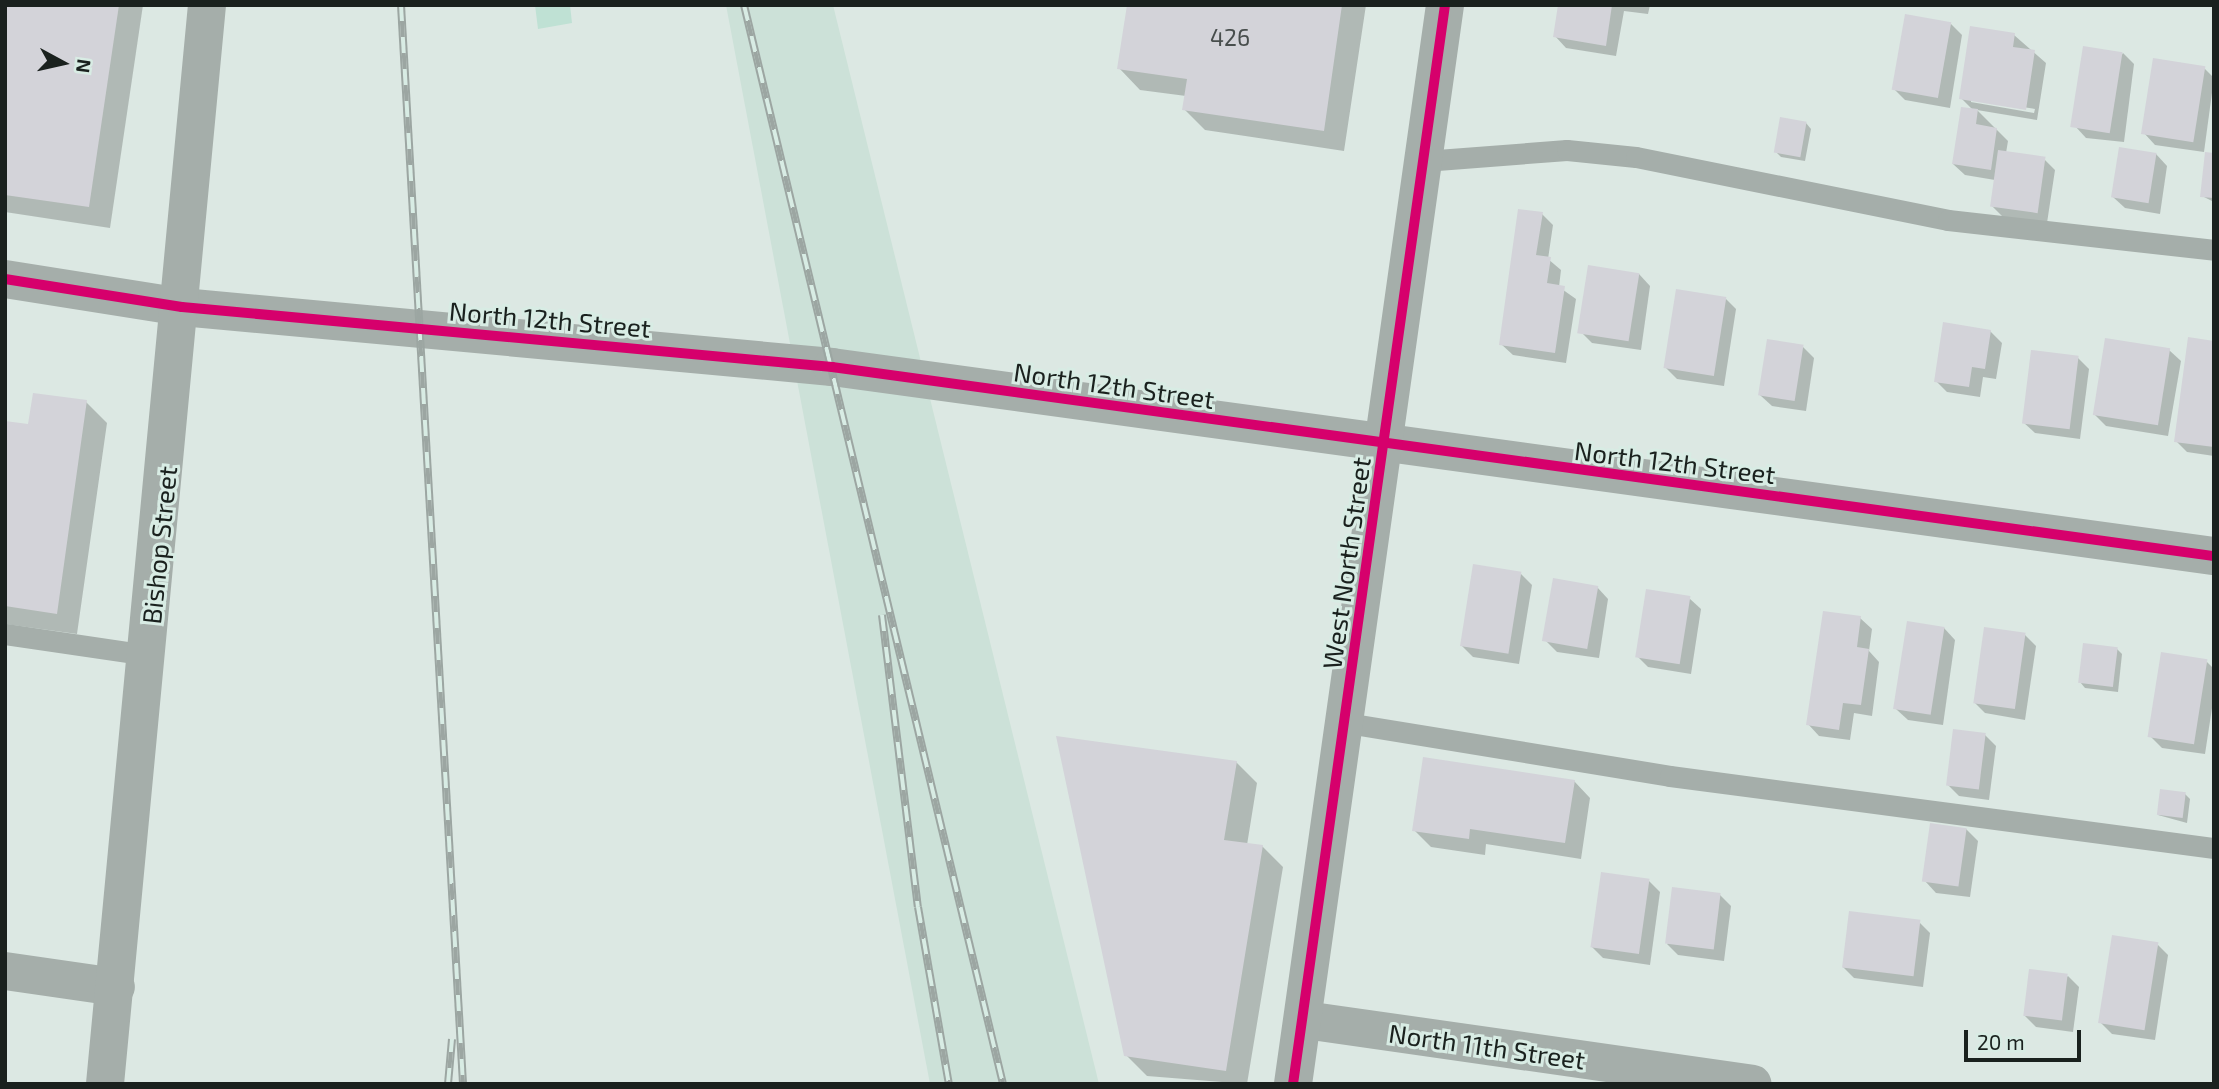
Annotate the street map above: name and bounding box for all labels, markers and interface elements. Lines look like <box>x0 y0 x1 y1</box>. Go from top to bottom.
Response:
house number: 426 <box>1210 23 1250 51</box>
north arrow <box>28 28 98 98</box>
text: N <box>72 58 97 74</box>
street label: North 12th Street <box>448 295 652 343</box>
street label: North 12th Street <box>1012 355 1216 415</box>
street label: North 12th Street <box>1573 434 1777 490</box>
street label: West North Street <box>1316 455 1376 671</box>
street label: Bishop Street <box>135 464 183 626</box>
scale bar <box>1967 1016 2084 1060</box>
street label: North 11th Street <box>1387 1017 1587 1075</box>
text: 20 m <box>1977 1029 2025 1054</box>

